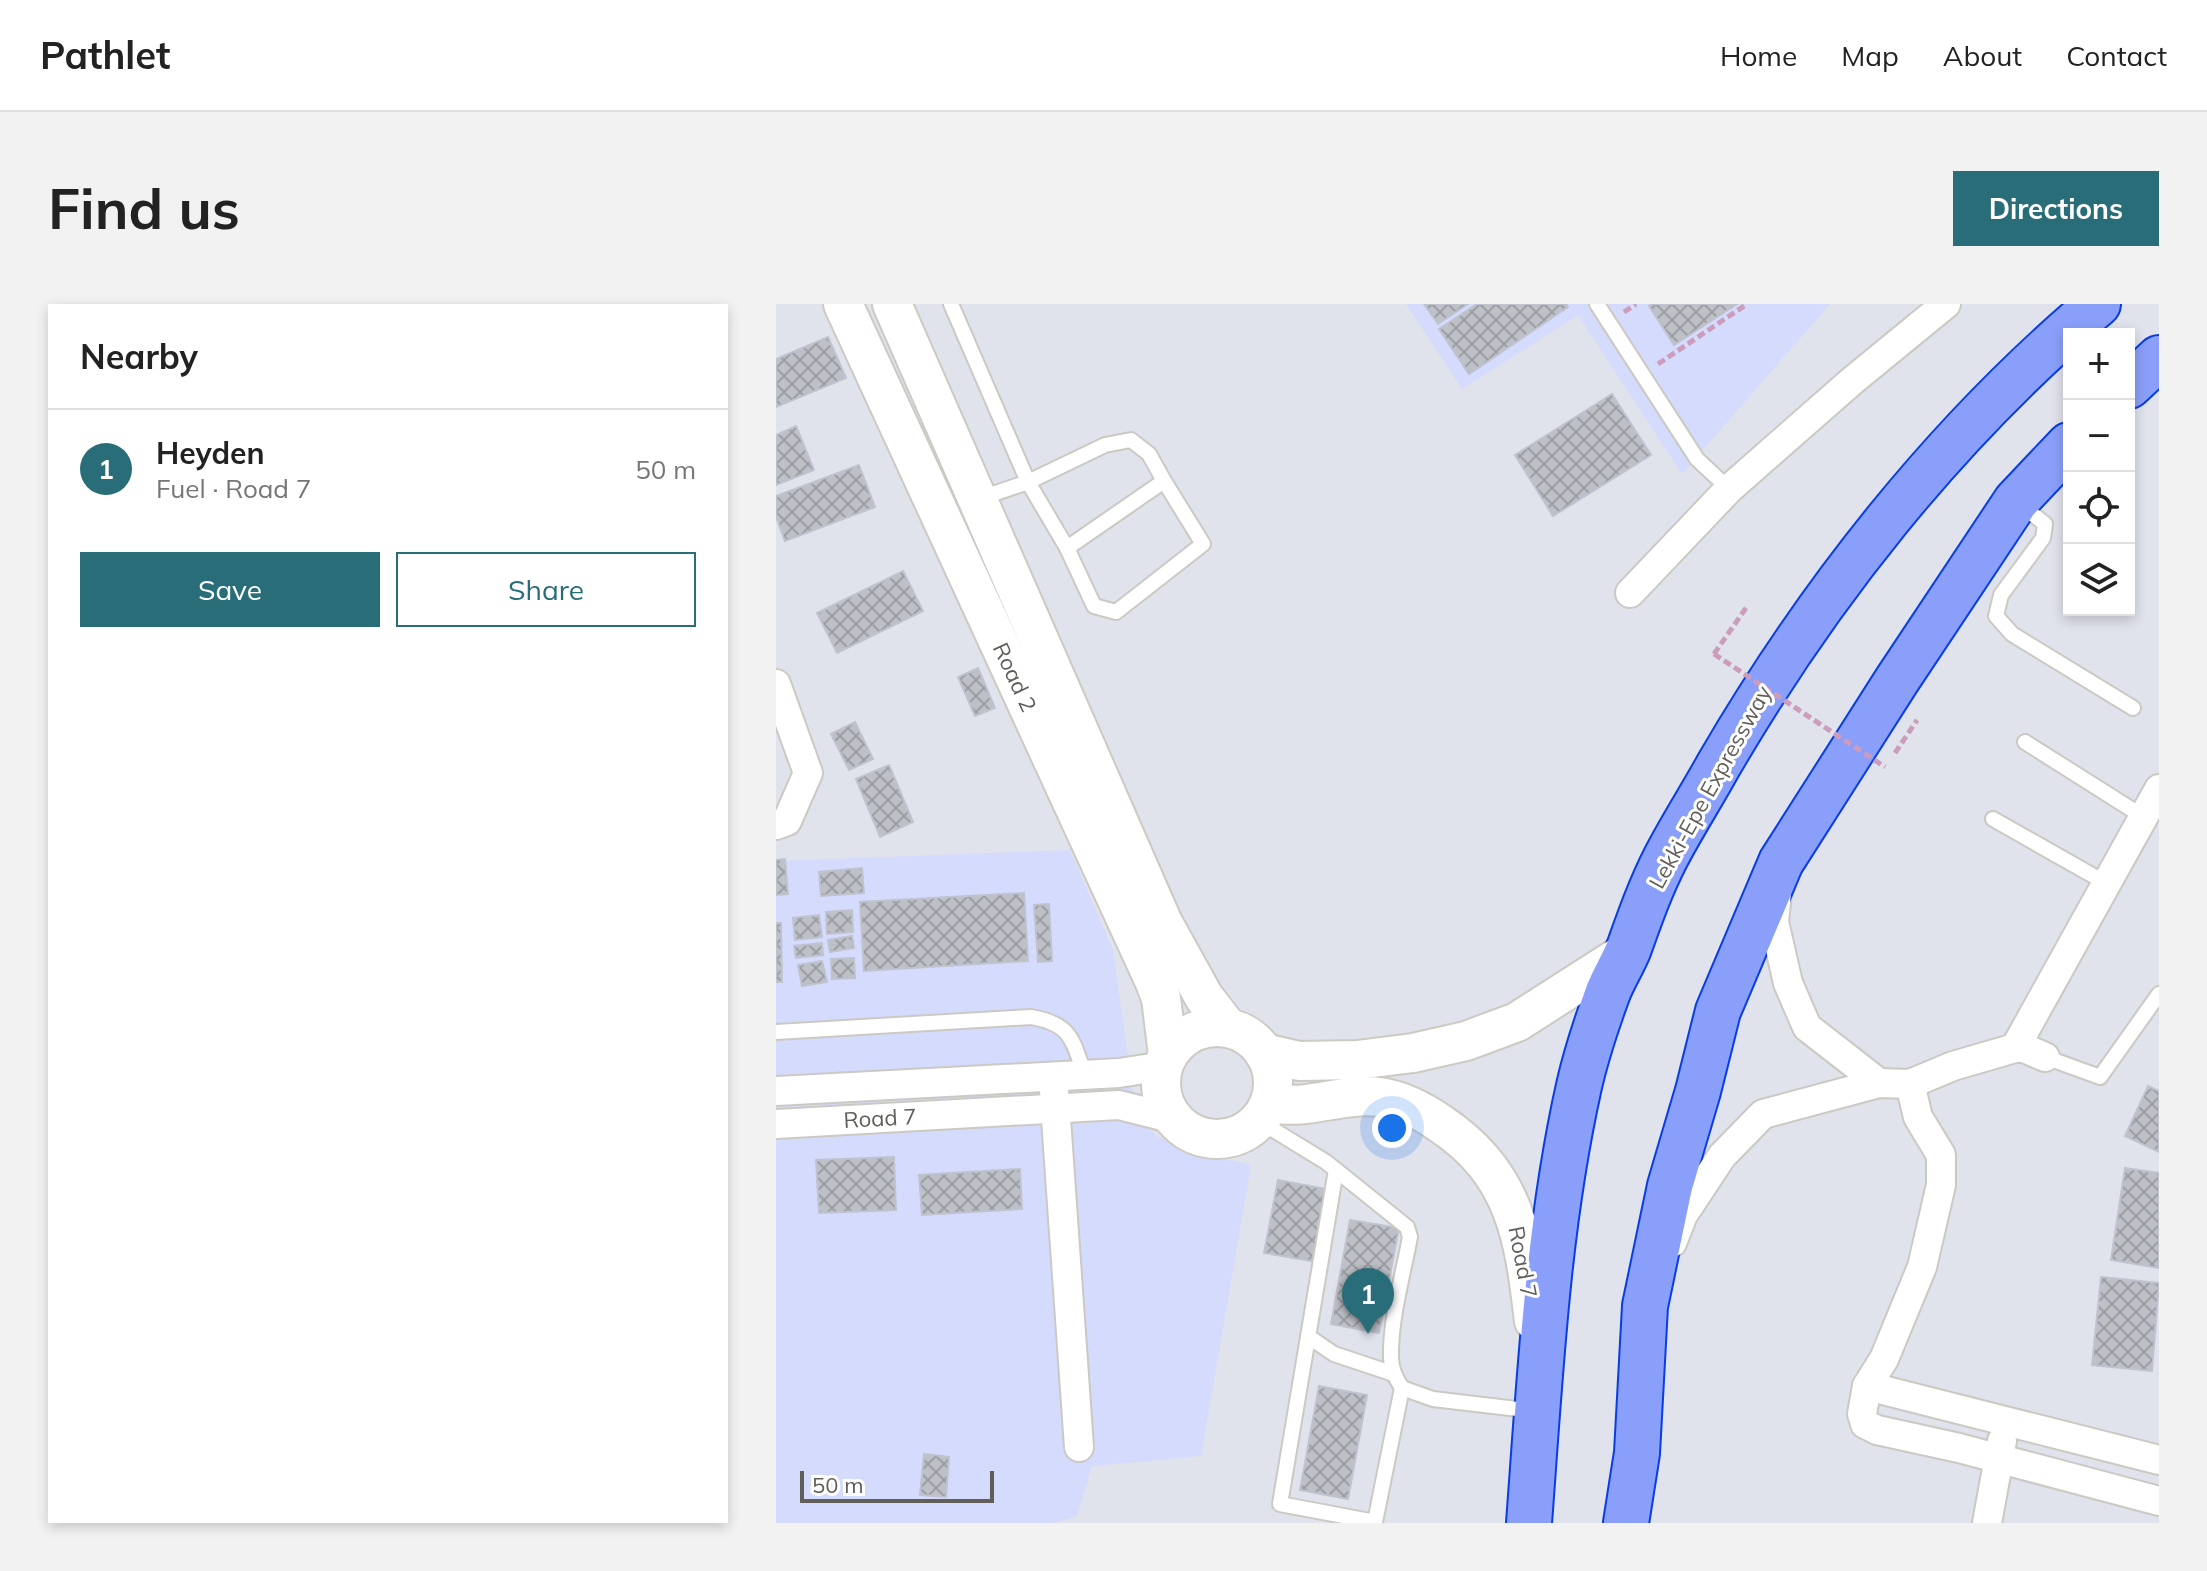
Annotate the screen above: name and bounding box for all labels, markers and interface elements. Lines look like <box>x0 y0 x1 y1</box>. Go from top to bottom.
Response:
text: Pathlet <box>40 31 170 79</box>
text: Home <box>1720 38 1797 73</box>
text: Map <box>1841 38 1899 73</box>
text: About <box>1943 38 2022 73</box>
text: Contact <box>2066 38 2167 73</box>
button: Directions <box>1953 171 2159 246</box>
text: Find us <box>48 173 240 243</box>
map controls <box>2063 328 2135 616</box>
button: + <box>2063 328 2135 400</box>
text: Nearby <box>80 335 198 378</box>
button: − <box>2063 400 2135 472</box>
text: Heyden <box>156 434 265 472</box>
text: 1 <box>98 453 114 486</box>
text: 50 m <box>635 453 696 486</box>
text: Fuel · Road 7 <box>156 472 311 505</box>
button: locate <box>2063 472 2135 544</box>
button: layers <box>2063 544 2135 616</box>
button: Save <box>80 552 380 627</box>
button: Share <box>396 552 696 627</box>
street label: Road 2 <box>987 638 1043 716</box>
street label: Lekki-Epe Expressway <box>1642 680 1778 893</box>
street label: Road 7 <box>843 1102 917 1134</box>
your location <box>1372 1108 1412 1148</box>
street label: Road 7 <box>1502 1224 1544 1300</box>
pin: 1 <box>1342 1268 1394 1334</box>
scale bar <box>800 1467 994 1503</box>
text: 50 m <box>812 1471 863 1499</box>

